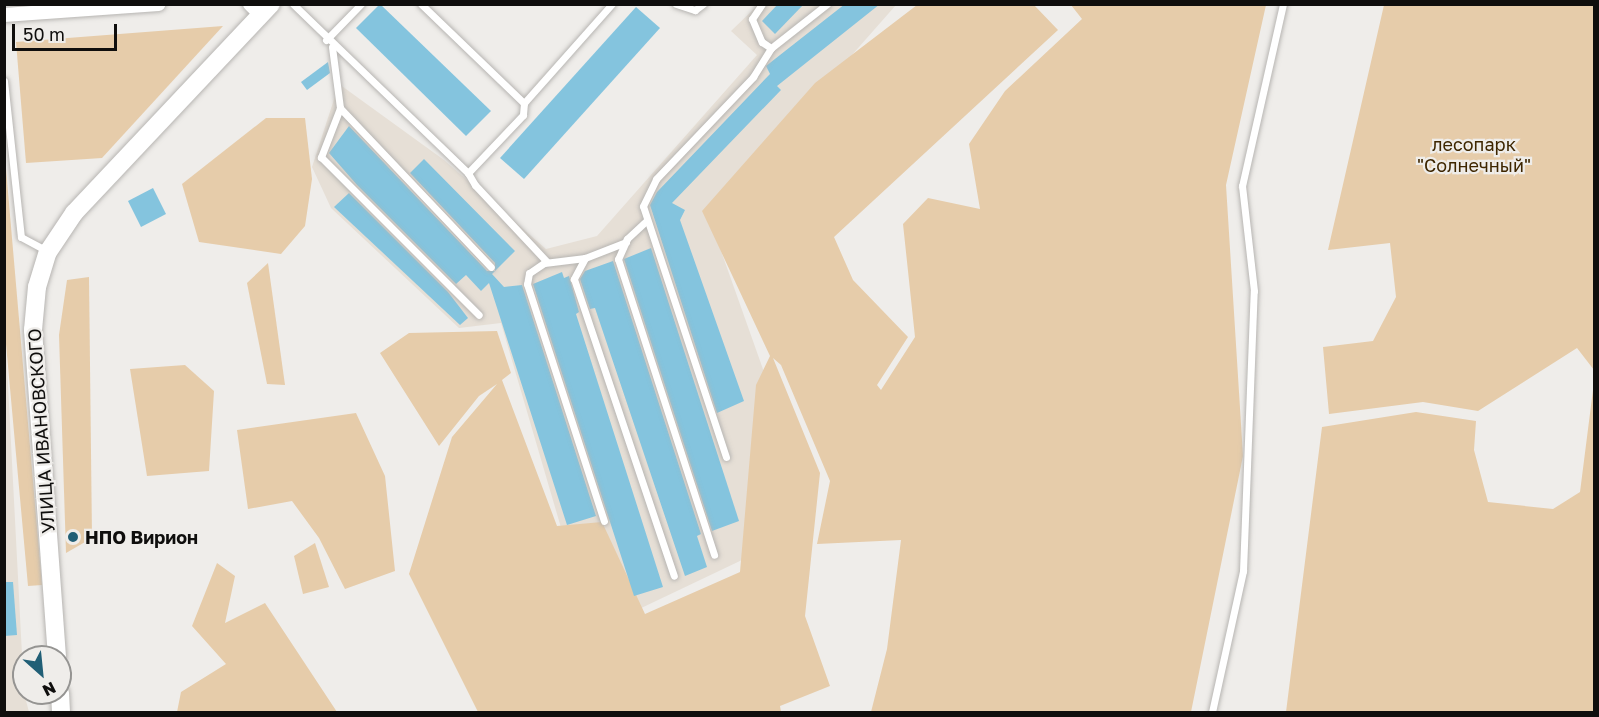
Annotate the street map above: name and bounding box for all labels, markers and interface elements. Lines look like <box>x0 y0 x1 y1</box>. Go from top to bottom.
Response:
scale bar <box>15 12 120 50</box>
text: 50 m <box>23 23 65 45</box>
park label: лесопарк "Солнечный" <box>1417 134 1531 176</box>
street label: УЛИЦА ИВАНОВСКОГО <box>23 328 59 534</box>
place label: НПО Вирион <box>85 526 198 548</box>
marker: НПО Вирион <box>66 530 80 544</box>
north arrow <box>12 645 72 705</box>
text: N <box>39 678 59 701</box>

